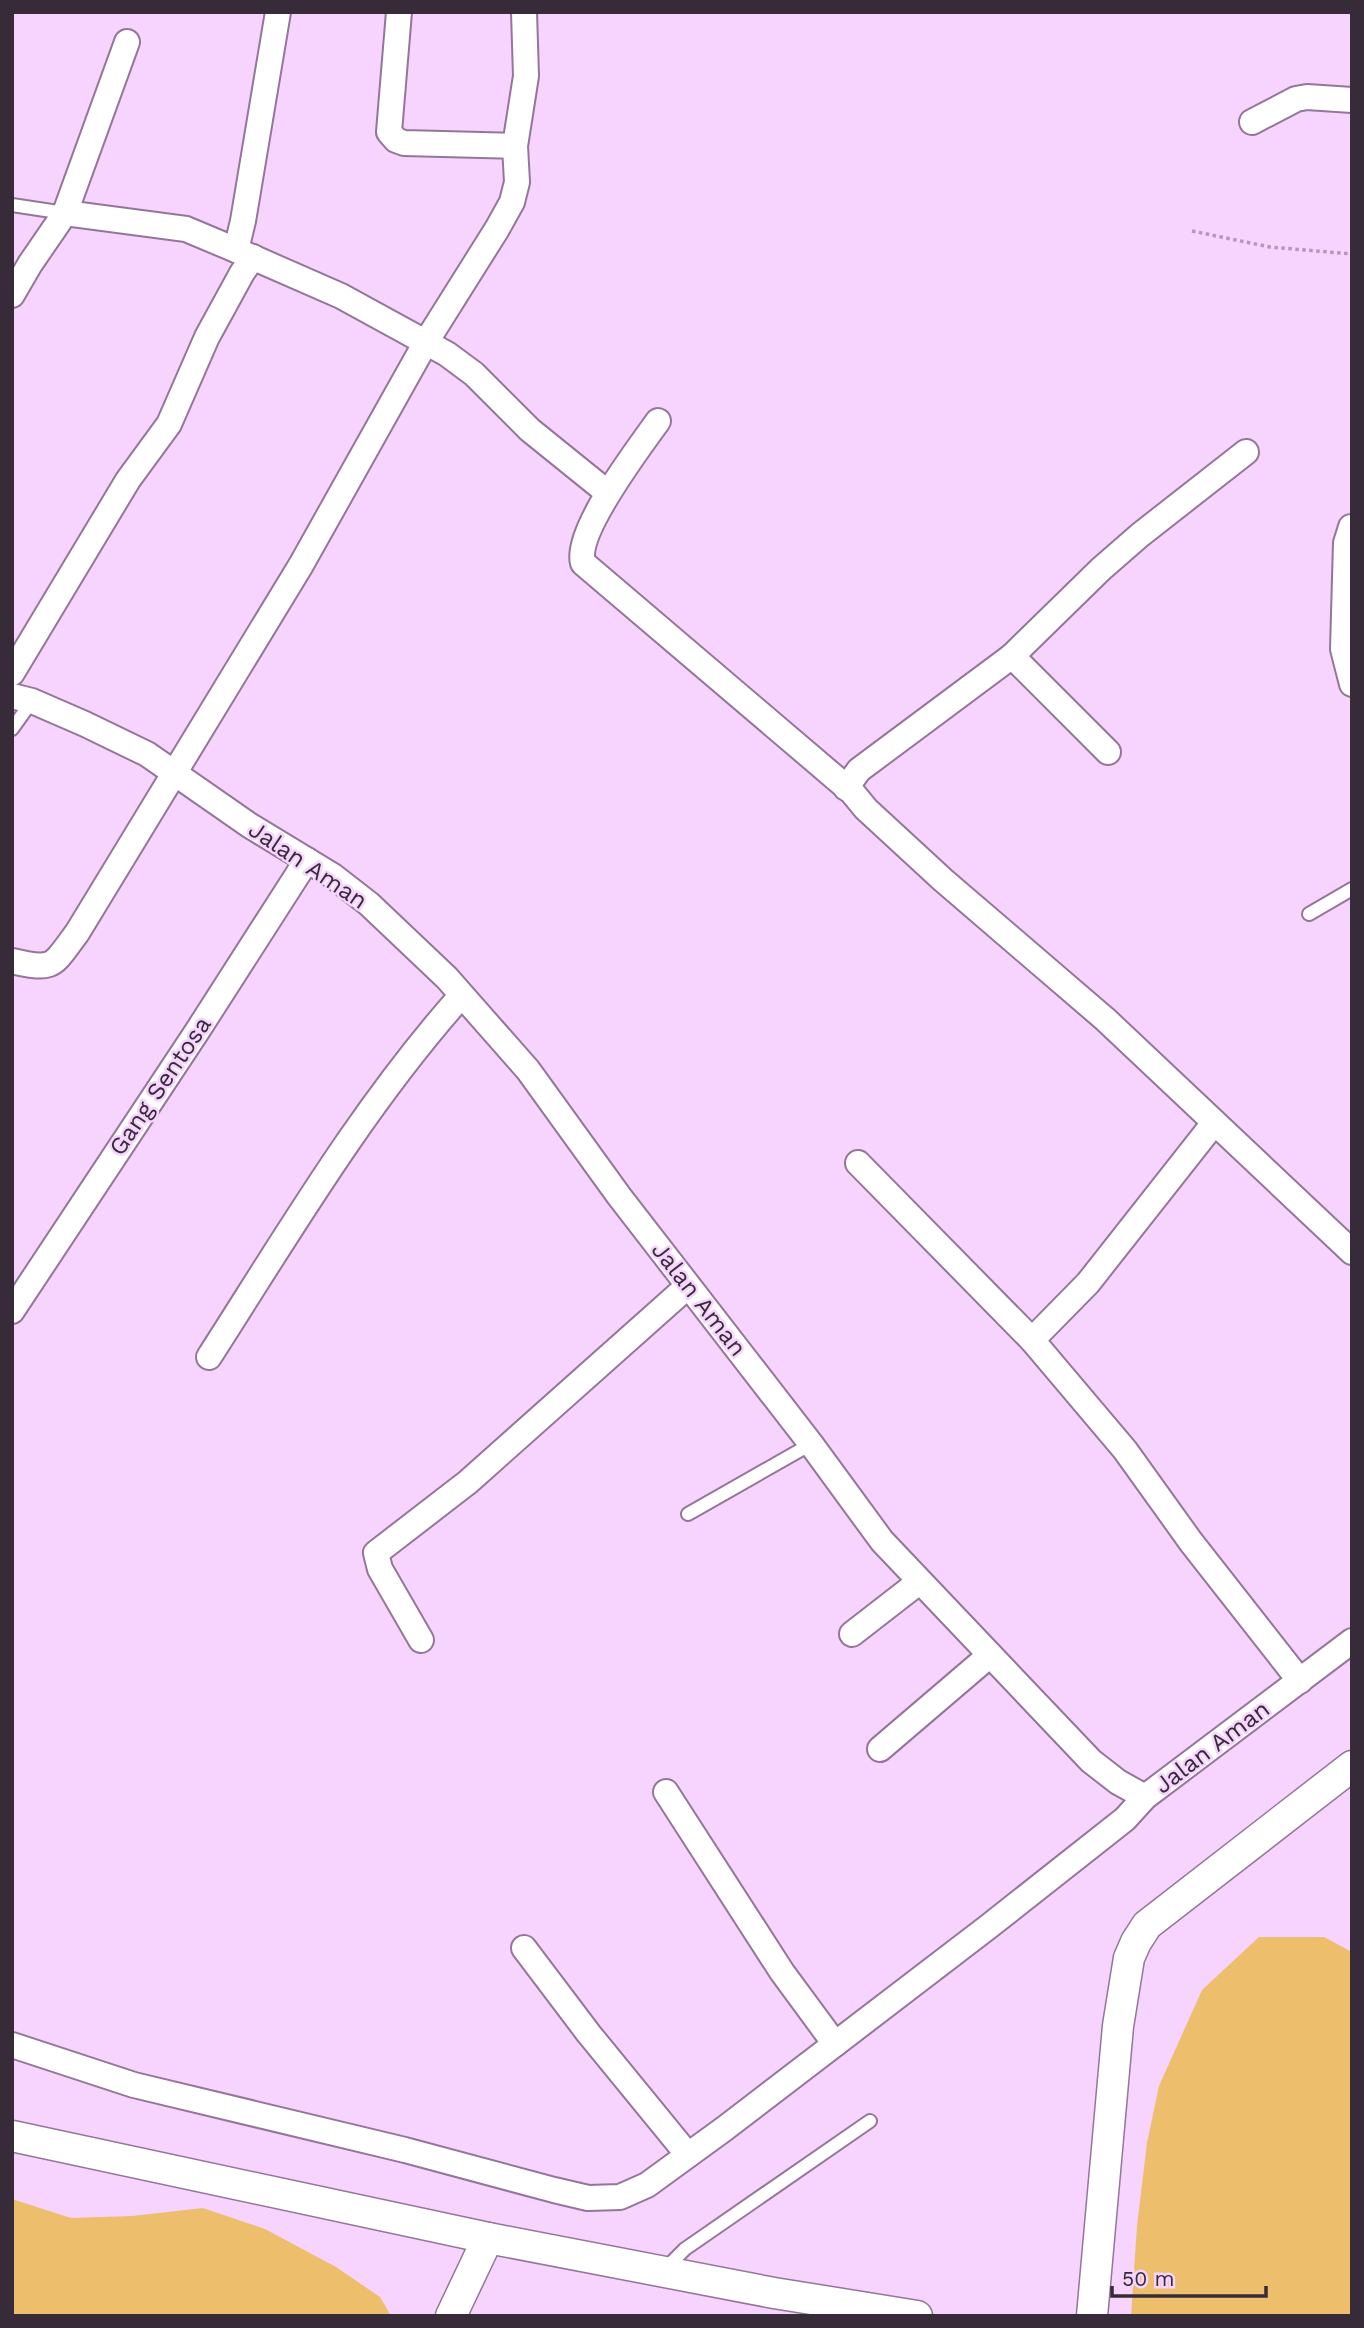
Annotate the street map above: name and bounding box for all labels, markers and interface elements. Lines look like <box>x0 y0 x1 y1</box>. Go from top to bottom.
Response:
street label: Jalan Aman <box>243 815 373 915</box>
street label: Gang Sentosa <box>103 1011 217 1161</box>
street label: Jalan Aman <box>646 1236 752 1362</box>
street label: Jalan Aman <box>1149 1695 1275 1799</box>
scale bar <box>1112 2254 1266 2298</box>
text: 50 m <box>1122 2266 1174 2291</box>

